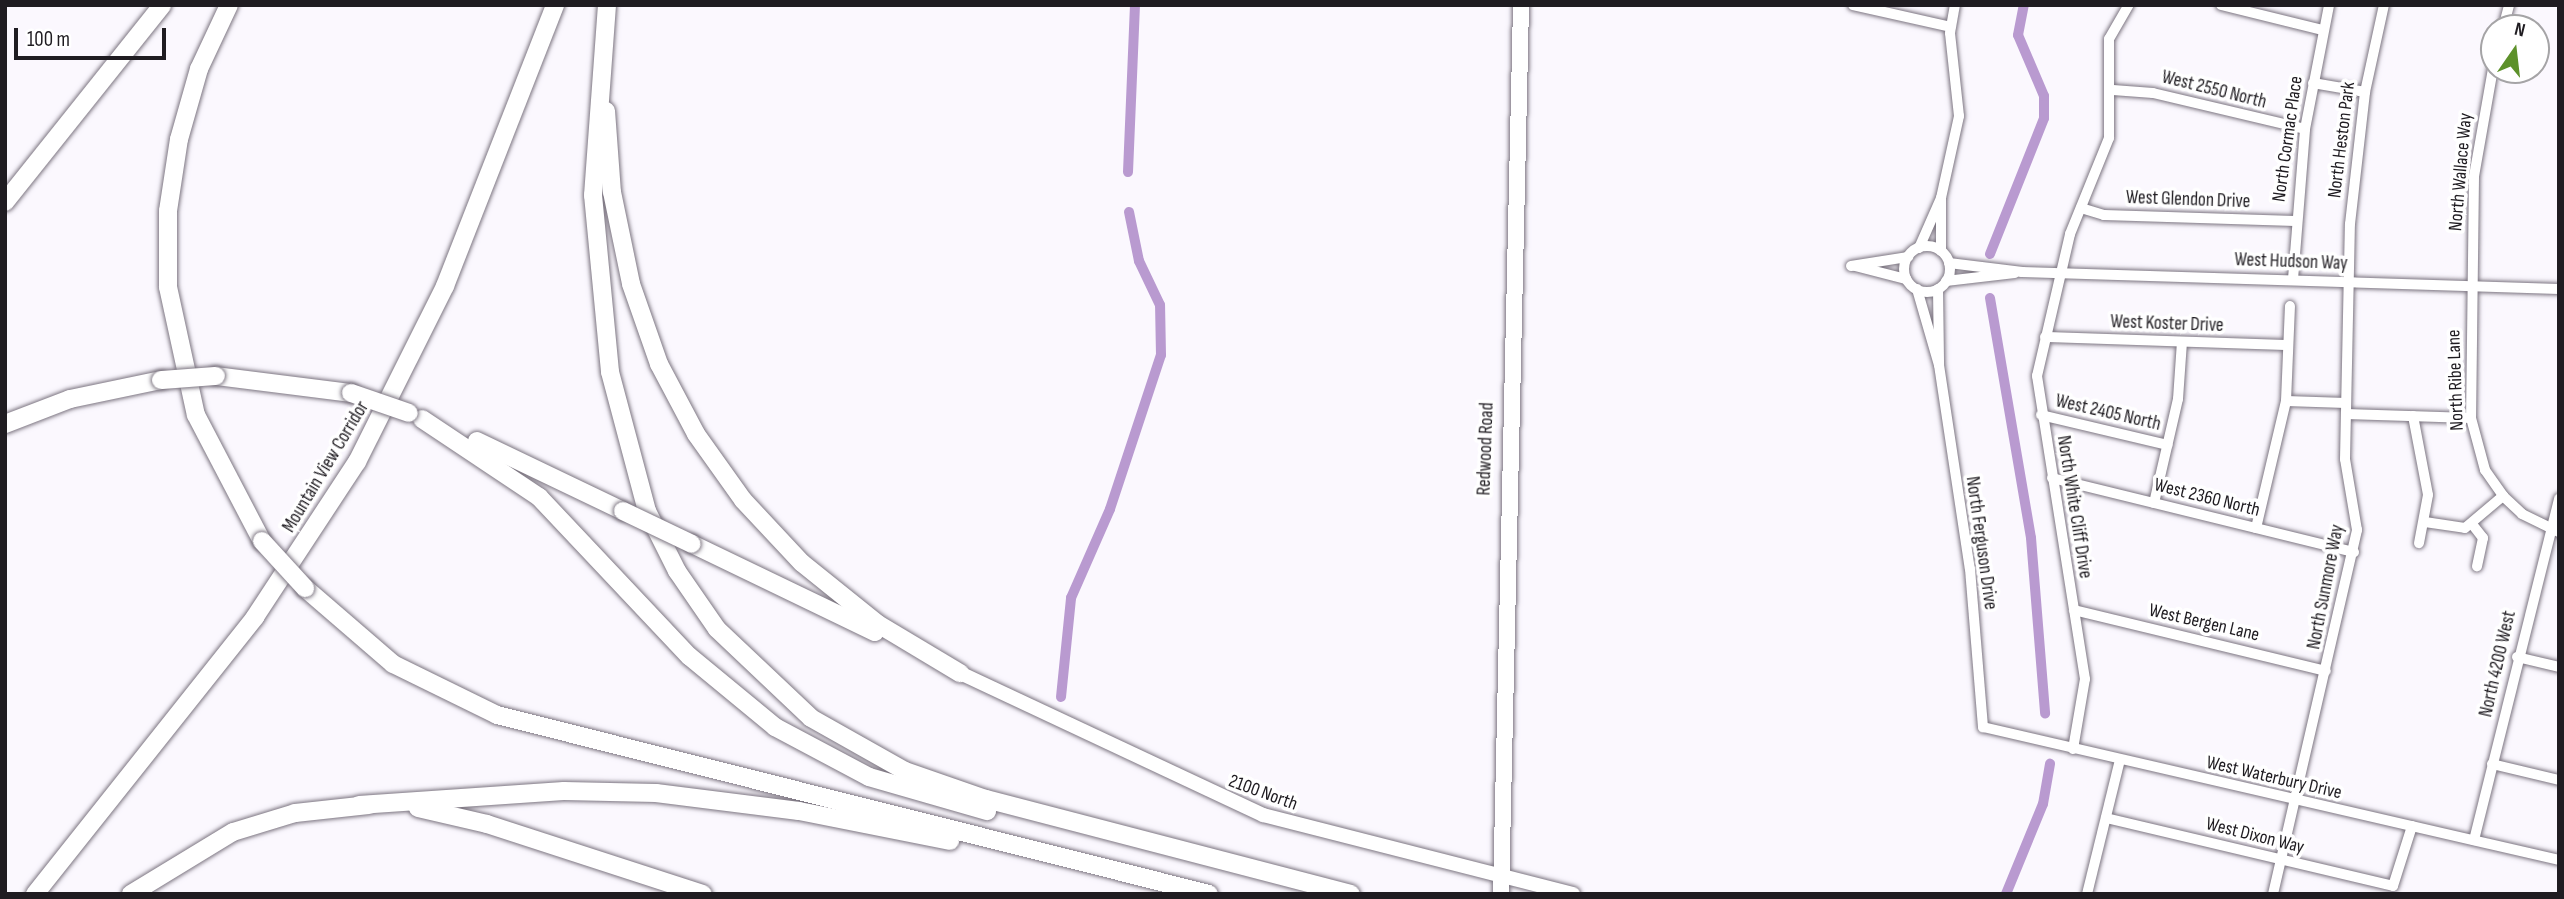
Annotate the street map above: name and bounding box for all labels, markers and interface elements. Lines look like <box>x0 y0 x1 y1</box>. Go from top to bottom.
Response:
scale bar <box>18 14 170 58</box>
north arrow <box>2480 14 2550 84</box>
text: N <box>2512 18 2527 42</box>
text: 100 m <box>27 27 70 52</box>
street label: West 2550 North <box>2159 66 2269 114</box>
street label: North Cormac Place <box>2268 75 2308 203</box>
street label: North Heston Park <box>2324 81 2360 199</box>
street label: North Wallace Way <box>2444 112 2478 232</box>
street label: West Glendon Drive <box>2126 186 2250 214</box>
street label: West Hudson Way <box>2234 249 2348 275</box>
street label: West Koster Drive <box>2110 311 2224 337</box>
street label: North Ribe Lane <box>2443 329 2469 431</box>
street label: West 2405 North <box>2053 390 2163 436</box>
street label: Mountain View Corridor <box>278 397 374 537</box>
street label: Redwood Road <box>1473 402 1499 496</box>
street label: North White Cliff Drive <box>2051 434 2097 580</box>
street label: West 2360 North <box>2152 474 2262 522</box>
street label: North Ferguson Drive <box>1960 475 2002 611</box>
street label: North Sunmore Way <box>2303 523 2349 651</box>
street label: West Bergen Lane <box>2146 599 2262 647</box>
street label: North 4200 West <box>2475 609 2521 719</box>
street label: West Waterbury Drive <box>2204 751 2344 805</box>
street label: 2100 North <box>1225 770 1301 816</box>
street label: West Dixon Way <box>2204 813 2306 859</box>

